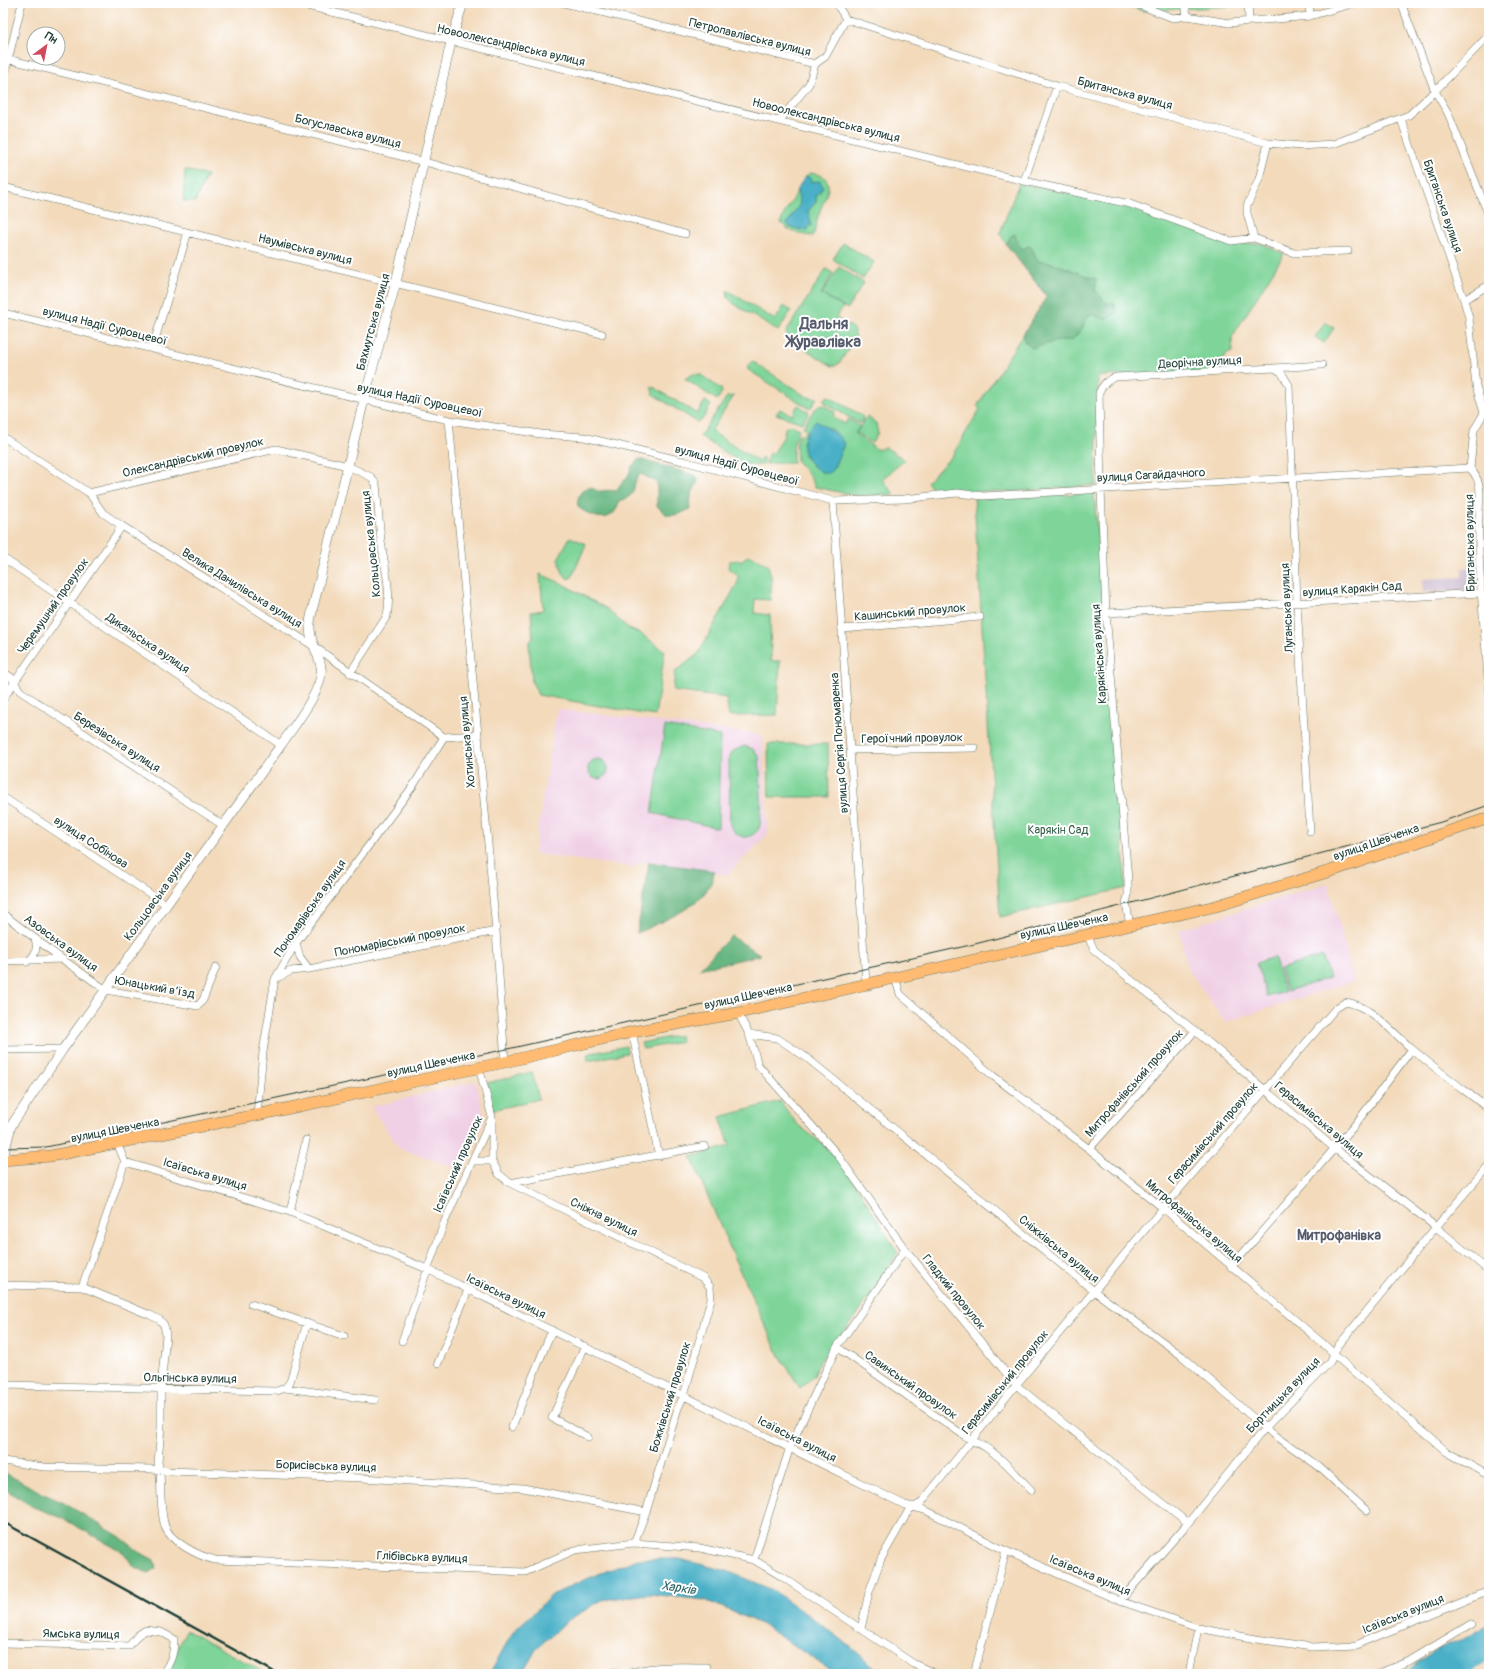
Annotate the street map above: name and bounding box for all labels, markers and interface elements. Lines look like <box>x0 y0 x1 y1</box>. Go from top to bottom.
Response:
street label: Петропавлівська вулиця <box>687 15 813 60</box>
street label: Новоолександрівська вулиця <box>435 21 587 70</box>
north arrow <box>26 26 66 66</box>
text: Пн <box>42 29 60 47</box>
street label: Британська вулиця <box>1076 74 1174 113</box>
street label: Новоолександрівська вулиця <box>750 95 902 146</box>
street label: Богуславська вулиця <box>293 111 403 152</box>
street label: Британська вулиця <box>1420 158 1466 255</box>
street label: Наумівська вулиця <box>256 231 354 268</box>
street label: Бахмутська вулиця <box>353 272 394 372</box>
street label: вулиця Надії Суровцевої <box>41 304 169 349</box>
district label: Дальня Журавлівка <box>784 314 862 352</box>
street label: Дворічна вулиця <box>1157 353 1242 372</box>
street label: вулиця Надії Суровцевої <box>356 380 484 421</box>
street label: Олександрівський провулок <box>121 434 265 481</box>
street label: вулиця Надії Суровцевої <box>673 442 801 489</box>
street label: вулиця Сагайдачного <box>1096 465 1206 486</box>
street label: Кольцовська вулиця <box>358 490 385 598</box>
street label: Британська вулиця <box>1462 494 1479 592</box>
street label: Велика Данилівська вулиця <box>179 545 305 632</box>
street label: Черемушний провулок <box>15 555 92 657</box>
street label: Луганська вулиця <box>1278 562 1297 654</box>
street label: вулиця Карякін Сад <box>1302 578 1403 600</box>
street label: Кашинський провулок <box>854 600 966 625</box>
street label: Карякінська вулиця <box>1089 603 1110 704</box>
street label: Диканьська вулиця <box>102 609 193 677</box>
street label: вулиця Сергія Пономаренка <box>827 672 852 814</box>
street label: Хотинська вулиця <box>456 695 479 788</box>
street label: Березівська вулиця <box>71 709 163 776</box>
street label: Героїчний провулок <box>861 730 963 747</box>
street label: вулиця Собінова <box>51 813 131 872</box>
street label: вулиця Шевченка <box>1331 821 1421 864</box>
park label: Карякін Сад <box>1028 823 1089 838</box>
street label: Кольцовська вулиця <box>121 848 196 944</box>
street label: Пономарівська вулиця <box>271 857 350 960</box>
street label: вулиця Шевченка <box>1019 910 1110 943</box>
street label: Азовська вулиця <box>21 912 101 975</box>
street label: Пономарівський провулок <box>333 920 467 961</box>
street label: Юнацький в’їзд <box>114 973 197 1002</box>
street label: вулиця Шевченка <box>703 980 794 1013</box>
street label: Митрофанівський провулок <box>1082 1026 1187 1140</box>
street label: вулиця Шевченка <box>386 1048 477 1081</box>
street label: Герасимівський провулок <box>1165 1079 1262 1187</box>
street label: Герасимівська вулиця <box>1271 1079 1367 1162</box>
street label: Ісаївський провулок <box>430 1113 487 1215</box>
street label: вулиця Шевченка <box>70 1114 161 1146</box>
street label: Ісаївська вулиця <box>161 1155 249 1194</box>
street label: Митрофанівська вулиця <box>1142 1176 1246 1267</box>
street label: Сніжна вулиця <box>568 1195 640 1240</box>
street label: Сніжківська вулиця <box>1015 1212 1102 1287</box>
district label: Митрофанівка <box>1297 1227 1381 1244</box>
street label: Гладкий провулок <box>919 1251 989 1333</box>
street label: Ісаївська вулиця <box>463 1271 548 1322</box>
street label: Герасимівський провулок <box>959 1327 1052 1438</box>
street label: Божківський провулок <box>646 1340 695 1454</box>
street label: Савинський провулок <box>861 1348 960 1423</box>
street label: Бортницька вулиця <box>1243 1354 1324 1436</box>
street label: Ольгінська вулиця <box>143 1370 237 1387</box>
street label: Ісаївська вулиця <box>755 1413 839 1466</box>
street label: Борисівська вулиця <box>275 1457 377 1476</box>
street label: Глібівська вулиця <box>376 1548 468 1567</box>
street label: Ісаївська вулиця <box>1047 1552 1133 1599</box>
water label: Харків <box>661 1578 698 1598</box>
street label: Ісаївська вулиця <box>1360 1591 1447 1638</box>
street label: Ямська вулиця <box>43 1626 120 1643</box>

